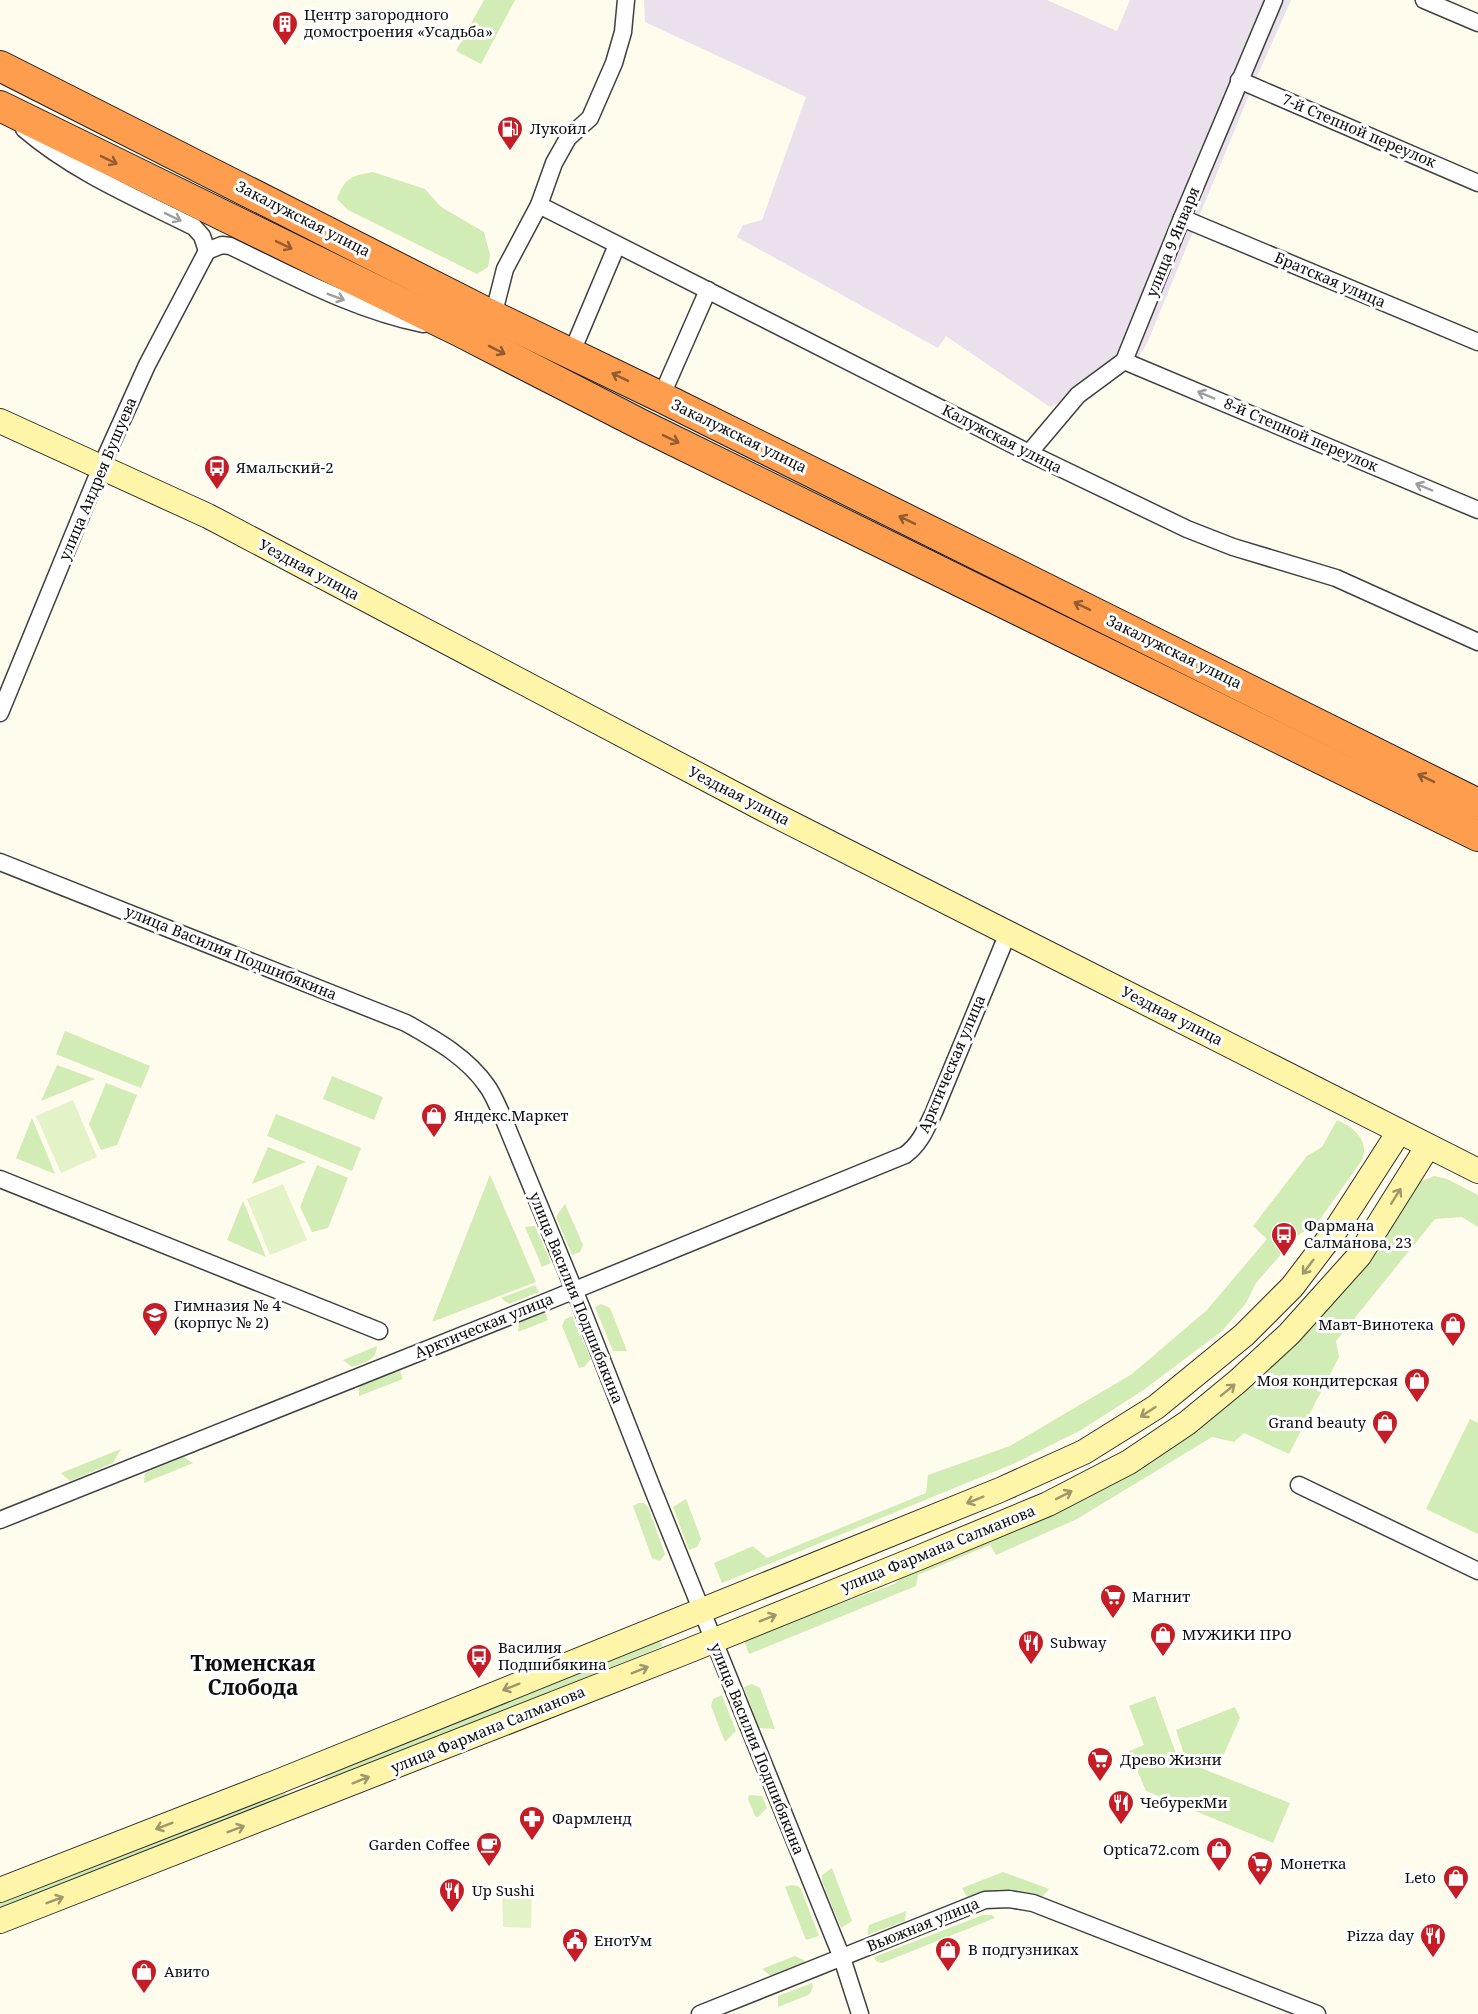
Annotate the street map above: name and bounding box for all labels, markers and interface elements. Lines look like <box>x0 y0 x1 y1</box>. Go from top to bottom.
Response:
place label: Центр загородного домостроения «Усадьба» <box>304 4 493 41</box>
building icon: Центр загородного домостроения «Усадьба» <box>270 9 300 47</box>
street label: 7-й Степной переулок <box>1279 89 1440 172</box>
fuel station icon: Лукойл <box>495 114 525 152</box>
place label: Лукойл <box>530 118 586 138</box>
one-way arrow <box>100 154 118 166</box>
street label: Закалужская улица <box>233 176 374 261</box>
street label: улица 9 Января <box>1141 183 1203 300</box>
one-way arrow <box>164 211 181 223</box>
one-way arrow <box>275 240 293 252</box>
street label: Братская улица <box>1272 247 1389 312</box>
one-way arrow <box>327 292 345 303</box>
one-way arrow <box>487 345 505 356</box>
one-way arrow <box>611 371 629 383</box>
one-way arrow <box>1197 389 1215 400</box>
street label: 8-й Степной переулок <box>1221 393 1382 476</box>
street label: улица Андрея Бушуева <box>54 394 141 563</box>
street label: Закалужская улица <box>668 394 810 477</box>
street label: Калужская улица <box>939 399 1066 477</box>
one-way arrow <box>661 434 679 445</box>
bus stop icon: Ямальский-2 <box>202 453 232 491</box>
place label: Ямальский-2 <box>235 457 334 477</box>
one-way arrow <box>1415 481 1434 492</box>
one-way arrow <box>899 513 917 525</box>
street label: Уездная улица <box>256 534 363 604</box>
one-way arrow <box>1073 600 1091 612</box>
street label: Закалужская улица <box>1103 610 1245 693</box>
street label: Уездная улица <box>685 761 794 829</box>
one-way arrow <box>1417 771 1435 783</box>
street label: улица Василия Подшибякина <box>123 900 340 1004</box>
street label: Уездная улица <box>1118 981 1227 1049</box>
street label: Арктическая улица <box>913 992 989 1136</box>
shop icon: Яндекс.Маркет <box>419 1101 449 1139</box>
place label: Яндекс.Маркет <box>453 1105 569 1125</box>
one-way arrow <box>1390 1188 1402 1205</box>
street label: улица Василия Подшибякина <box>525 1189 629 1406</box>
place label: Фармана Салманова, 23 <box>1304 1215 1412 1252</box>
bus stop icon: Фармана Салманова, 23 <box>1269 1220 1299 1258</box>
one-way arrow <box>1301 1258 1314 1274</box>
street label: Арктическая улица <box>411 1288 556 1362</box>
place label: Гимназия № 4 (корпус № 2) <box>174 1295 282 1332</box>
school or university icon: Гимназия № 4 (корпус № 2) <box>140 1300 170 1338</box>
shop icon: Мавт-Винотека <box>1438 1310 1468 1348</box>
place label: Мавт-Винотека <box>1318 1314 1434 1334</box>
shop icon: Моя кондитерская <box>1402 1366 1432 1404</box>
place label: Моя кондитерская <box>1257 1370 1398 1390</box>
one-way arrow <box>1219 1384 1235 1397</box>
one-way arrow <box>1140 1406 1157 1418</box>
shop icon: Grand beauty <box>1370 1408 1400 1446</box>
place label: Grand beauty <box>1268 1412 1367 1432</box>
one-way arrow <box>1055 1489 1073 1500</box>
one-way arrow <box>966 1495 985 1506</box>
street label: улица Фармана Салманова <box>837 1500 1038 1596</box>
supermarket icon: Магнит <box>1098 1582 1128 1620</box>
place label: Магнит <box>1132 1586 1190 1606</box>
one-way arrow <box>758 1611 776 1622</box>
shop icon: МУЖИКИ ПРО <box>1148 1620 1178 1658</box>
place label: МУЖИКИ ПРО <box>1182 1624 1292 1644</box>
restaurant icon: Subway <box>1016 1628 1046 1666</box>
place label: Subway <box>1050 1632 1107 1652</box>
place label: Василия Подшибякина <box>498 1637 607 1674</box>
street label: улица Василия Подшибякина <box>706 1640 810 1857</box>
bus stop icon: Василия Подшибякина <box>464 1642 494 1680</box>
district label: Тюменская Слобода <box>190 1649 316 1701</box>
one-way arrow <box>630 1664 648 1675</box>
street label: улица Фармана Салманова <box>387 1681 588 1777</box>
one-way arrow <box>502 1682 521 1693</box>
supermarket icon: Древо Жизни <box>1085 1745 1115 1783</box>
place label: Древо Жизни <box>1120 1749 1222 1769</box>
one-way arrow <box>351 1774 369 1785</box>
restaurant icon: ЧебурекМи <box>1106 1788 1136 1826</box>
place label: ЧебурекМи <box>1140 1792 1228 1812</box>
pharmacy icon: Фармленд <box>517 1804 547 1842</box>
place label: Фармленд <box>552 1808 632 1828</box>
one-way arrow <box>156 1821 174 1832</box>
one-way arrow <box>226 1823 245 1834</box>
cafe icon: Garden Coffee <box>474 1830 504 1868</box>
place label: Garden Coffee <box>368 1834 470 1854</box>
shop icon: Optica72.com <box>1204 1835 1234 1873</box>
place label: Optica72.com <box>1103 1839 1200 1859</box>
supermarket icon: Монетка <box>1245 1849 1275 1887</box>
place label: Монетка <box>1280 1853 1346 1873</box>
shop icon: Leto <box>1441 1863 1471 1901</box>
place label: Leto <box>1405 1867 1436 1887</box>
restaurant icon: Up Sushi <box>437 1876 467 1914</box>
place label: Up Sushi <box>472 1880 535 1900</box>
street label: Вьюжная улица <box>863 1892 982 1956</box>
one-way arrow <box>45 1893 63 1904</box>
restaurant icon: Pizza day <box>1418 1921 1448 1959</box>
place label: Pizza day <box>1347 1925 1415 1945</box>
public building icon: ЕнотУм <box>560 1926 590 1964</box>
place label: ЕнотУм <box>594 1930 652 1950</box>
shop icon: В подгузниках <box>933 1935 963 1973</box>
place label: В подгузниках <box>968 1939 1079 1959</box>
shop icon: Авито <box>129 1957 159 1995</box>
place label: Авито <box>164 1961 210 1981</box>

